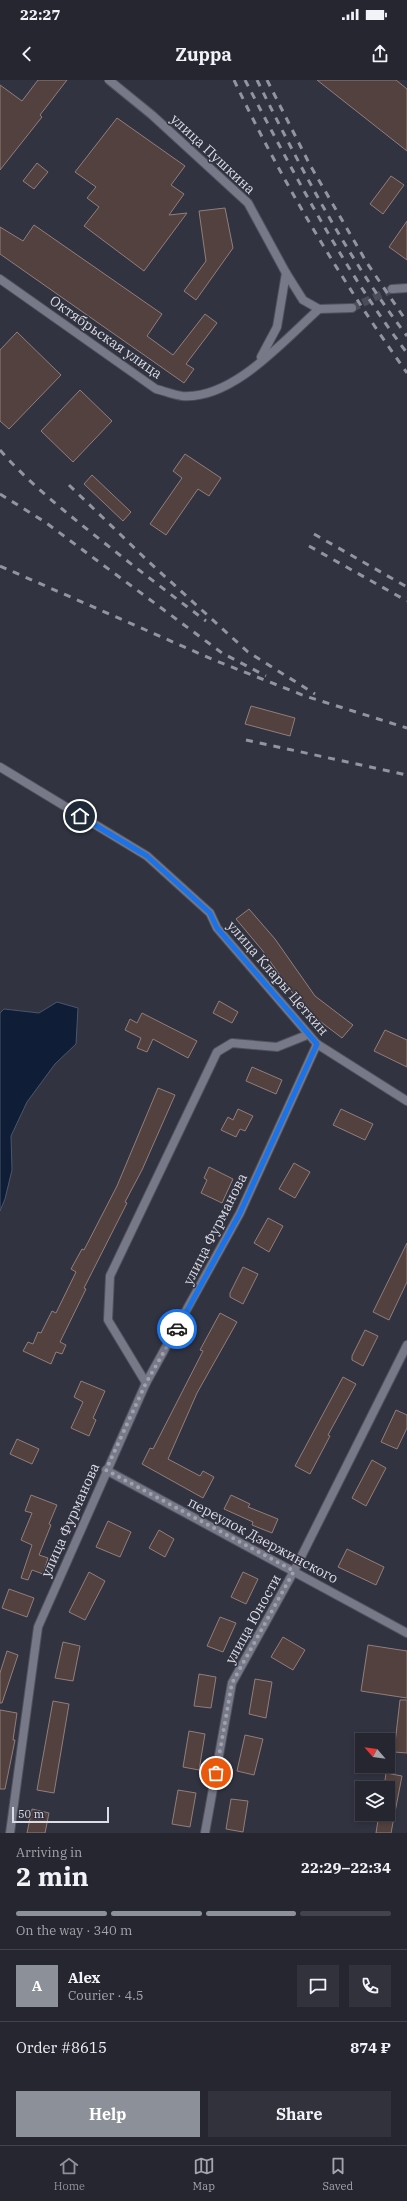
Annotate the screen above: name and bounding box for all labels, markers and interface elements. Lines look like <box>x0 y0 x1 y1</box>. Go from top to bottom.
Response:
text: 22:27 <box>20 5 61 24</box>
icon: back <box>16 43 38 65</box>
text: Zuppa <box>175 43 232 66</box>
icon: share <box>369 43 391 65</box>
street label: улица Пушкина <box>167 110 259 198</box>
street label: Октябрьская улица <box>46 291 166 383</box>
pin <box>63 799 97 833</box>
icon: home <box>69 805 91 827</box>
street label: улица Клары Цеткин <box>223 917 333 1039</box>
street label: улица Фурманова <box>179 1170 251 1288</box>
courier <box>157 1309 197 1349</box>
icon: car <box>166 1318 188 1340</box>
street label: улица Фурманова <box>37 1460 103 1580</box>
street label: переулок Дзержинского <box>185 1493 341 1587</box>
street label: улица Юности <box>221 1571 285 1667</box>
north arrow <box>355 1733 395 1773</box>
map controls <box>355 1733 395 1821</box>
pin <box>199 1756 233 1790</box>
icon: bag <box>205 1762 227 1784</box>
button: layers <box>355 1781 395 1821</box>
scale bar <box>12 1805 109 1824</box>
text: 50 m <box>18 1807 44 1821</box>
text: Arriving in <box>16 1844 82 1861</box>
text: 22:29–22:34 <box>301 1858 391 1877</box>
text: 2 min <box>16 1859 89 1893</box>
text: On the way · 340 m <box>16 1922 132 1939</box>
button: chat <box>297 1965 339 2007</box>
button: phone <box>349 1965 391 2007</box>
text: Alex <box>68 1968 100 1987</box>
text: A <box>32 1976 42 1995</box>
text: Courier · 4.5 <box>68 1987 144 2004</box>
text: Order #8615 <box>16 2038 107 2057</box>
text: 874 ₽ <box>350 2038 391 2057</box>
button: Help <box>16 2091 200 2137</box>
button: Share <box>208 2091 391 2137</box>
tab: Home <box>54 2155 85 2193</box>
tab: Map <box>193 2155 215 2193</box>
tab: Saved <box>322 2155 353 2193</box>

